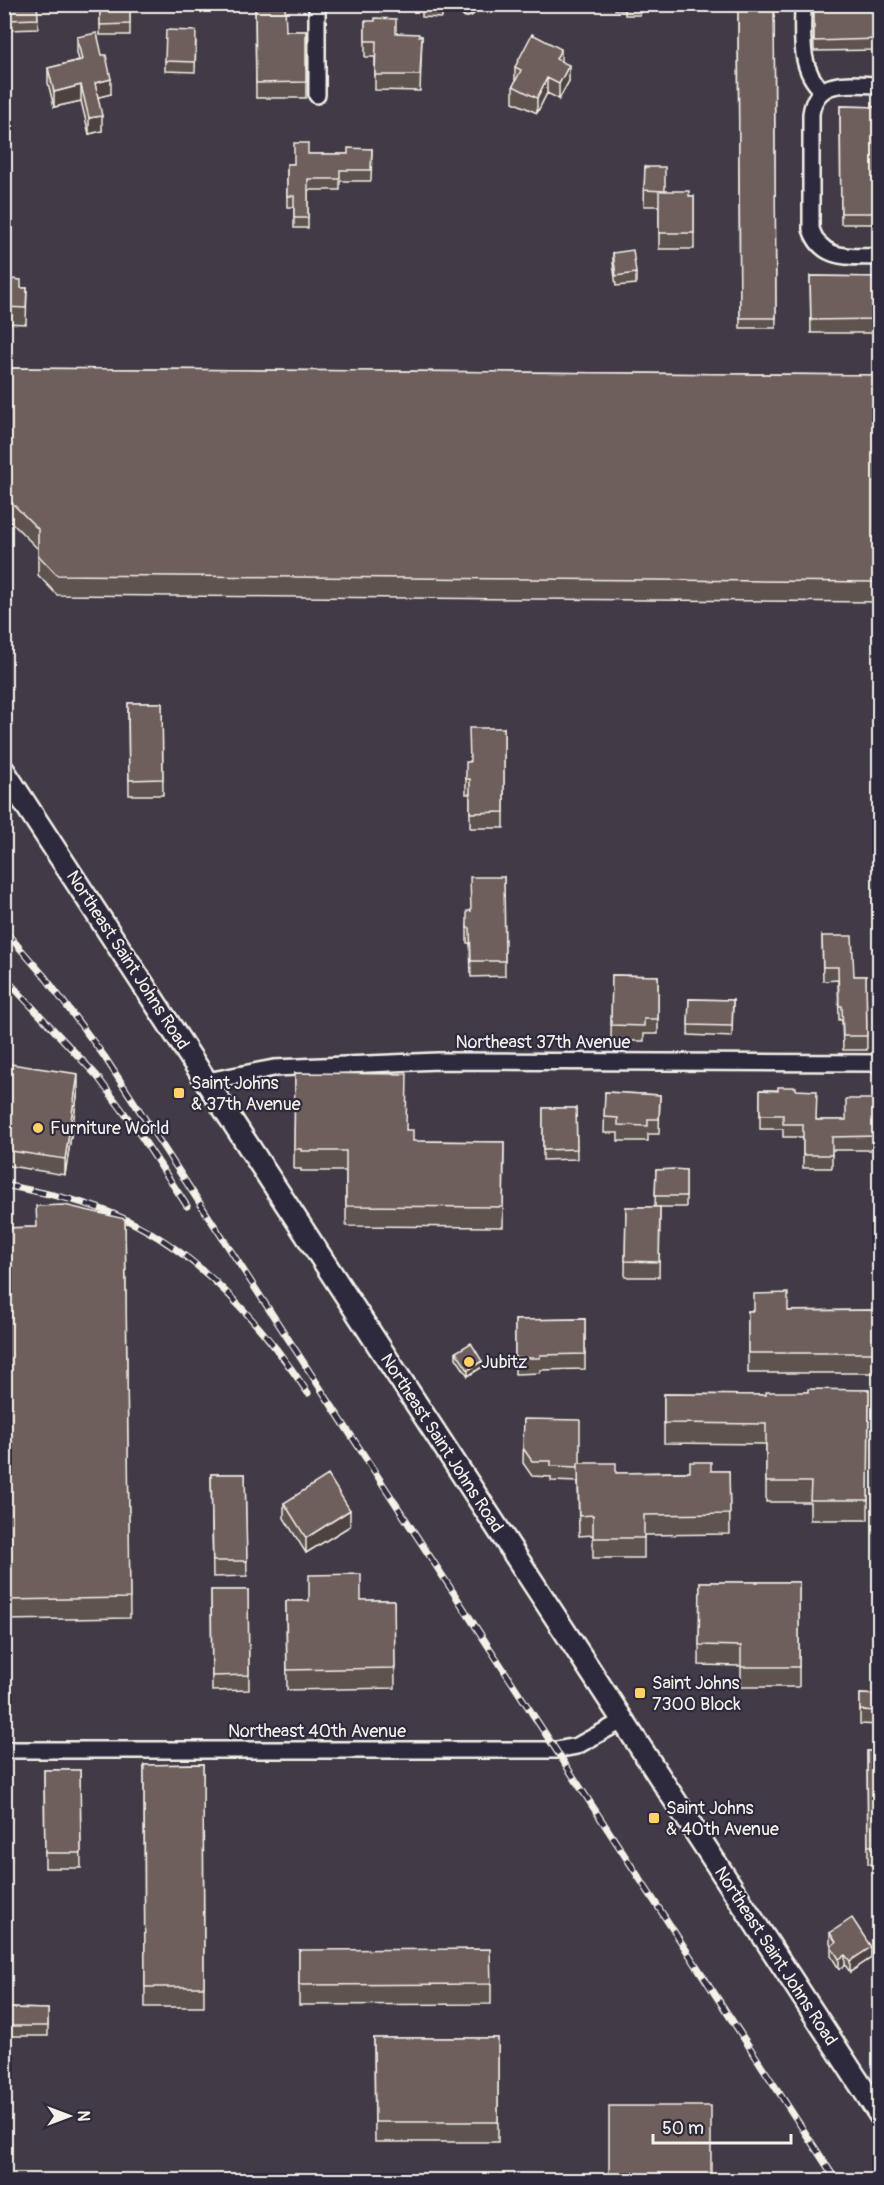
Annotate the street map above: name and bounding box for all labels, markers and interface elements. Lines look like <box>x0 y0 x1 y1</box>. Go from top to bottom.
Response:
street label: Northeast Saint Johns Road <box>61 866 194 1054</box>
street label: Northeast 37th Avenue <box>456 1031 631 1054</box>
place label: Saint Johns & 37th Avenue <box>191 1072 301 1116</box>
marker: Saint Johns & 37th Avenue <box>172 1086 186 1100</box>
place label: Furniture World <box>50 1117 169 1140</box>
marker: Furniture World <box>31 1121 45 1135</box>
street label: Northeast Saint Johns Road <box>375 1349 508 1537</box>
place label: Jubitz <box>481 1351 527 1374</box>
marker: Jubitz <box>462 1355 476 1369</box>
place label: Saint Johns 7300 Block <box>652 1672 741 1716</box>
marker: Saint Johns 7300 Block <box>633 1686 647 1700</box>
street label: Northeast 40th Avenue <box>228 1720 406 1743</box>
place label: Saint Johns & 40th Avenue <box>666 1797 779 1841</box>
marker: Saint Johns & 40th Avenue <box>647 1811 661 1825</box>
street label: Northeast Saint Johns Road <box>709 1862 842 2050</box>
north arrow <box>39 2086 99 2146</box>
scale bar <box>653 2107 791 2145</box>
text: N <box>73 2111 93 2122</box>
text: 50 m <box>662 2117 704 2140</box>

